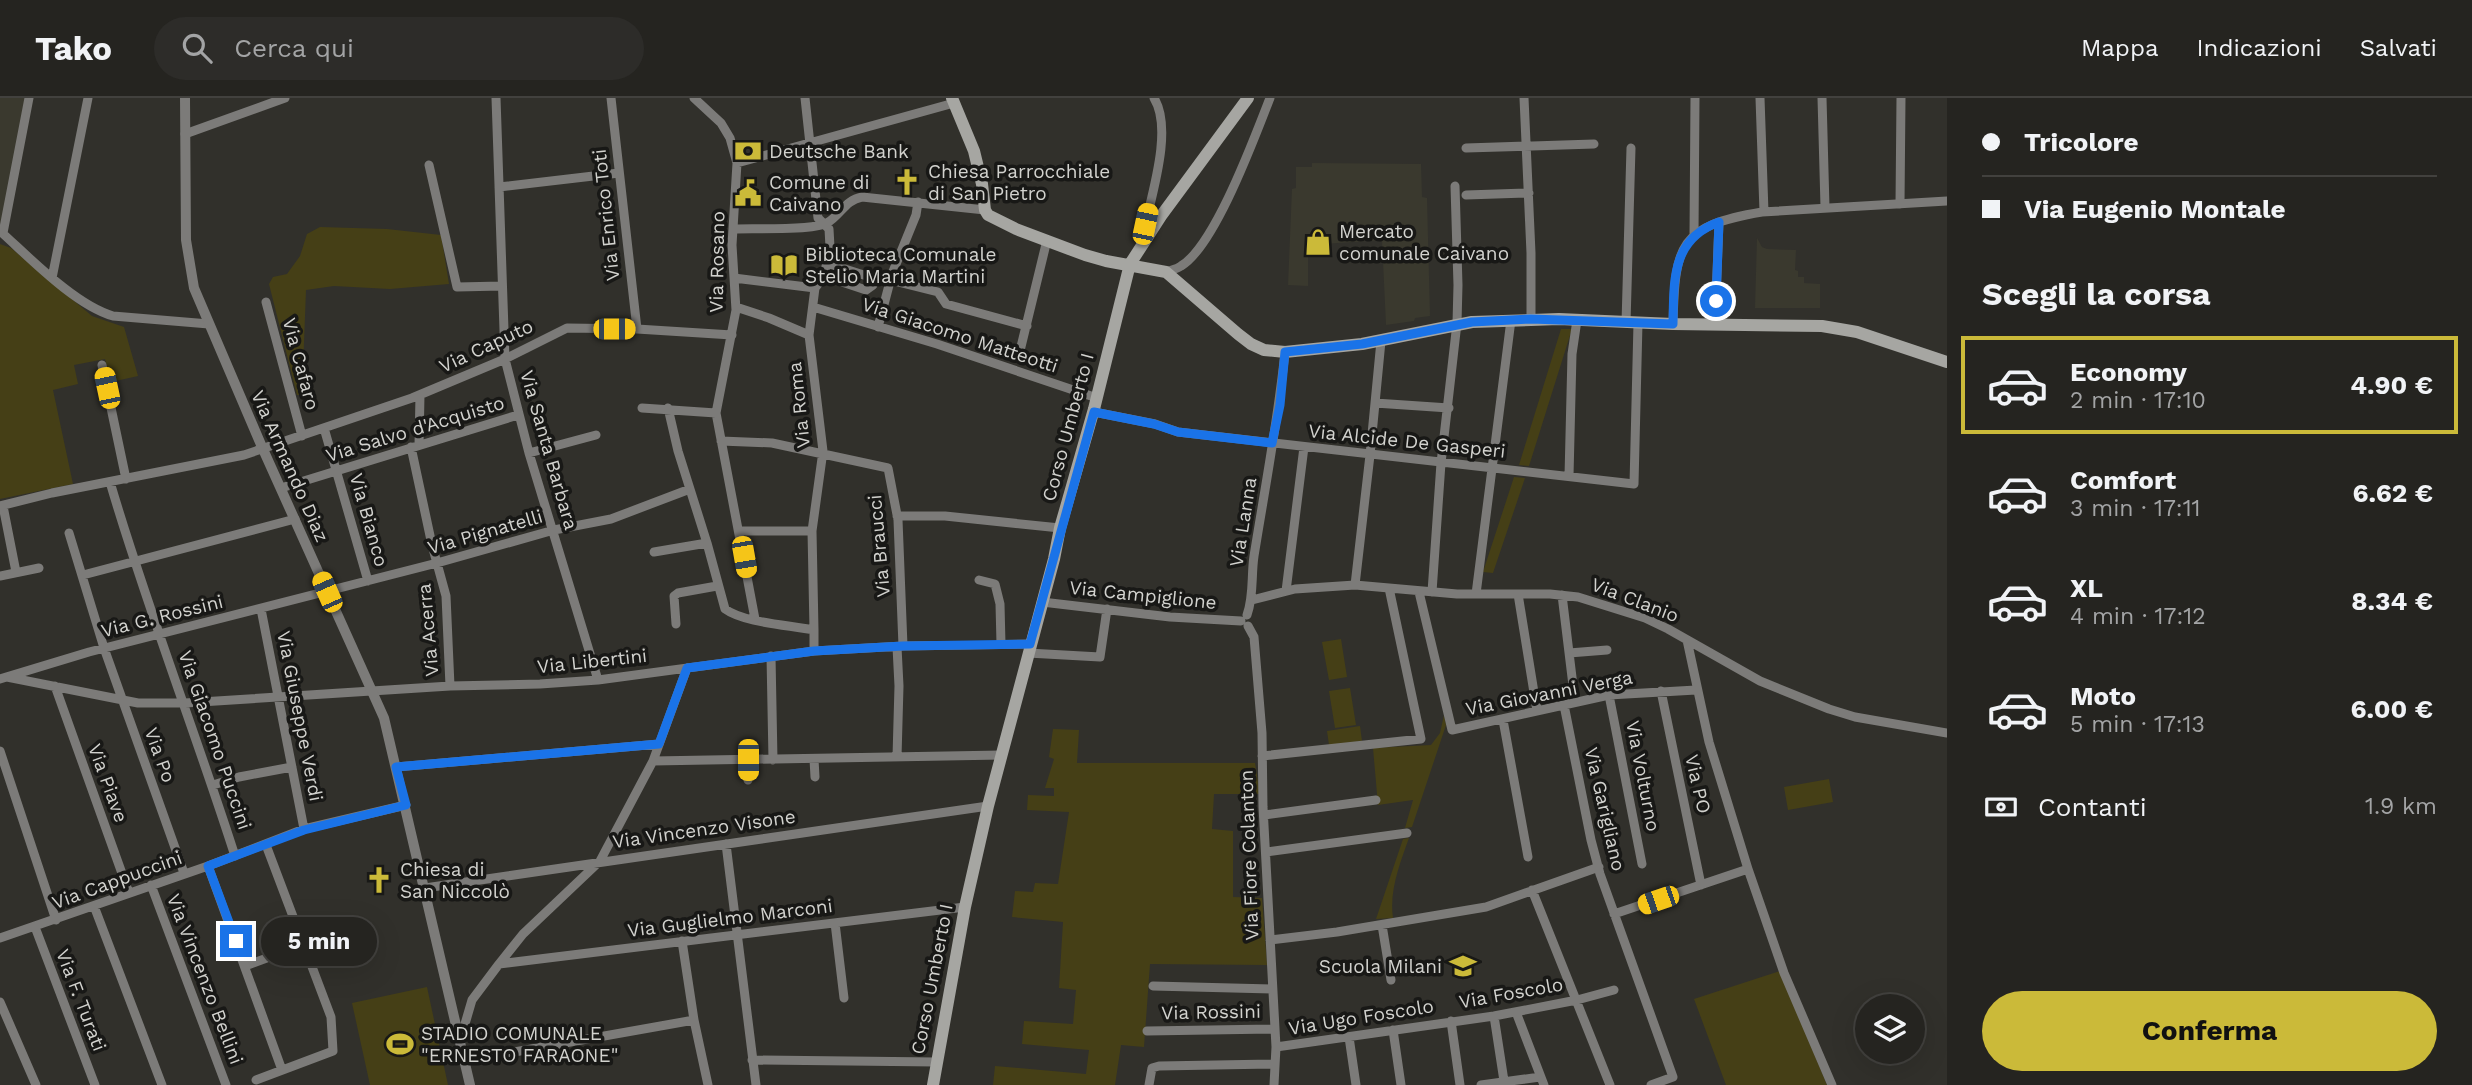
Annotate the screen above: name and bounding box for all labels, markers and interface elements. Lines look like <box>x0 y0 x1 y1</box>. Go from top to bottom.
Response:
search box <box>154 17 644 80</box>
text: Tako <box>35 29 112 68</box>
icon: search <box>178 29 216 67</box>
text: Cerca qui <box>234 33 354 63</box>
text: Mappa <box>2081 34 2159 62</box>
text: Indicazioni <box>2197 34 2322 62</box>
text: Salvati <box>2360 34 2437 62</box>
text: Tricolore <box>2024 127 2139 157</box>
bank icon: Deutsche Bank <box>733 136 763 166</box>
place label: Deutsche Bank <box>769 140 909 163</box>
street label: Via Enrico Toti <box>588 148 624 282</box>
place label: Chiesa Parrocchiale di San Pietro <box>928 160 1110 205</box>
church icon: Chiesa Parrocchiale di San Pietro <box>892 167 922 197</box>
place label: Comune di Caivano <box>769 171 869 216</box>
public building icon: Comune di Caivano <box>733 178 763 208</box>
text: Via Eugenio Montale <box>2024 194 2286 224</box>
car <box>1131 201 1160 247</box>
street label: Via Rosano <box>705 211 729 313</box>
place label: Mercato comunale Caivano <box>1339 220 1509 265</box>
shop icon: Mercato comunale Caivano <box>1303 227 1333 257</box>
place label: Biblioteca Comunale Stelio Maria Martini <box>805 243 996 288</box>
library icon: Biblioteca Comunale Stelio Maria Martini <box>769 250 799 280</box>
text: Scegli la corsa <box>1982 275 2211 313</box>
route start <box>1700 285 1732 317</box>
street label: Via Giacomo Matteotti <box>859 292 1061 378</box>
street label: Via Caputo <box>435 314 537 378</box>
street label: Via Cafaro <box>278 315 324 413</box>
car <box>594 319 636 340</box>
street label: Corso Umberto I <box>1037 350 1099 504</box>
icon: car <box>1986 354 2049 417</box>
text: Economy <box>2070 357 2187 387</box>
street label: Via Roma <box>783 360 815 449</box>
car <box>93 365 122 411</box>
street label: Via Santa Barbara <box>515 367 583 533</box>
text: 4.90 € <box>2350 370 2433 400</box>
street label: Via Armando Diaz <box>246 387 334 545</box>
text: 2 min · 17:10 <box>2070 387 2206 414</box>
street label: Via Salvo d'Acquisto <box>323 391 507 467</box>
street label: Via Alcide De Gasperi <box>1307 419 1507 463</box>
icon: car <box>1986 462 2049 525</box>
text: Comfort <box>2070 465 2176 495</box>
street label: Via Bianco <box>345 471 393 569</box>
street label: Via Lanna <box>1225 475 1261 569</box>
text: 6.62 € <box>2352 478 2433 508</box>
street label: Via Braucci <box>863 494 895 598</box>
text: 3 min · 17:11 <box>2070 495 2201 522</box>
street label: Via Pignatelli <box>425 505 545 559</box>
car <box>731 534 758 580</box>
car <box>309 569 346 615</box>
icon: car <box>1986 570 2049 633</box>
street label: Via Clanio <box>1588 573 1682 627</box>
text: XL <box>2070 573 2103 603</box>
street label: Via Campiglione <box>1068 576 1218 614</box>
street label: Via Acerra <box>412 582 444 678</box>
text: 8.34 € <box>2351 586 2433 616</box>
street label: Via G. Rossini <box>99 590 225 642</box>
text: 4 min · 17:12 <box>2070 603 2206 630</box>
street label: Via Giuseppe Verdi <box>272 629 328 803</box>
street label: Via Libertini <box>536 644 648 678</box>
street label: Via Giacomo Puccini <box>173 647 257 833</box>
street label: Via Giovanni Verga <box>1464 665 1635 720</box>
icon: car <box>1986 678 2049 741</box>
text: Moto <box>2070 681 2136 711</box>
text: 6.00 € <box>2351 694 2433 724</box>
text: 5 min · 17:13 <box>2070 711 2205 738</box>
street label: Via Volturno <box>1621 719 1665 833</box>
street label: Via Po <box>139 724 181 786</box>
car <box>738 739 759 781</box>
street label: Via Piave <box>83 740 133 826</box>
street label: Via Garigliano <box>1580 745 1630 873</box>
street label: Via PO <box>1680 752 1716 816</box>
street label: Via Fiore Colanton <box>1235 769 1263 941</box>
icon: cash <box>1982 788 2020 826</box>
text: Contanti <box>2038 792 2147 822</box>
text: 1.9 km <box>2365 793 2437 820</box>
street label: Via Vincenzo Visone <box>611 805 797 853</box>
street label: Via Cappuccini <box>49 846 185 914</box>
place label: Chiesa di San Niccolò <box>400 858 510 903</box>
church icon: Chiesa di San Niccolò <box>364 865 394 895</box>
car <box>1635 883 1682 917</box>
street label: Via Vincenzo Bellini <box>162 891 248 1067</box>
street label: Via Guglielmo Marconi <box>626 894 834 942</box>
street label: Corso Umberto I <box>906 902 958 1056</box>
callout: 5 min <box>260 916 376 966</box>
route end <box>220 925 252 957</box>
text: 5 min <box>288 928 350 955</box>
street label: Via F. Turati <box>51 946 111 1054</box>
school or university icon: Scuola Milani <box>1448 951 1478 981</box>
place label: Scuola Milani <box>1319 955 1442 978</box>
street label: Via Foscolo <box>1457 973 1565 1013</box>
button: Conferma <box>1982 991 2437 1071</box>
street label: Via Ugo Foscolo <box>1287 994 1435 1040</box>
map controls <box>1855 994 1925 1064</box>
button: layers <box>1855 994 1925 1064</box>
street label: Via Rossini <box>1161 1000 1261 1024</box>
place label: STADIO COMUNALE "ERNESTO FARAONE" <box>421 1022 618 1067</box>
sports icon: STADIO COMUNALE "ERNESTO FARAONE" <box>385 1029 415 1059</box>

